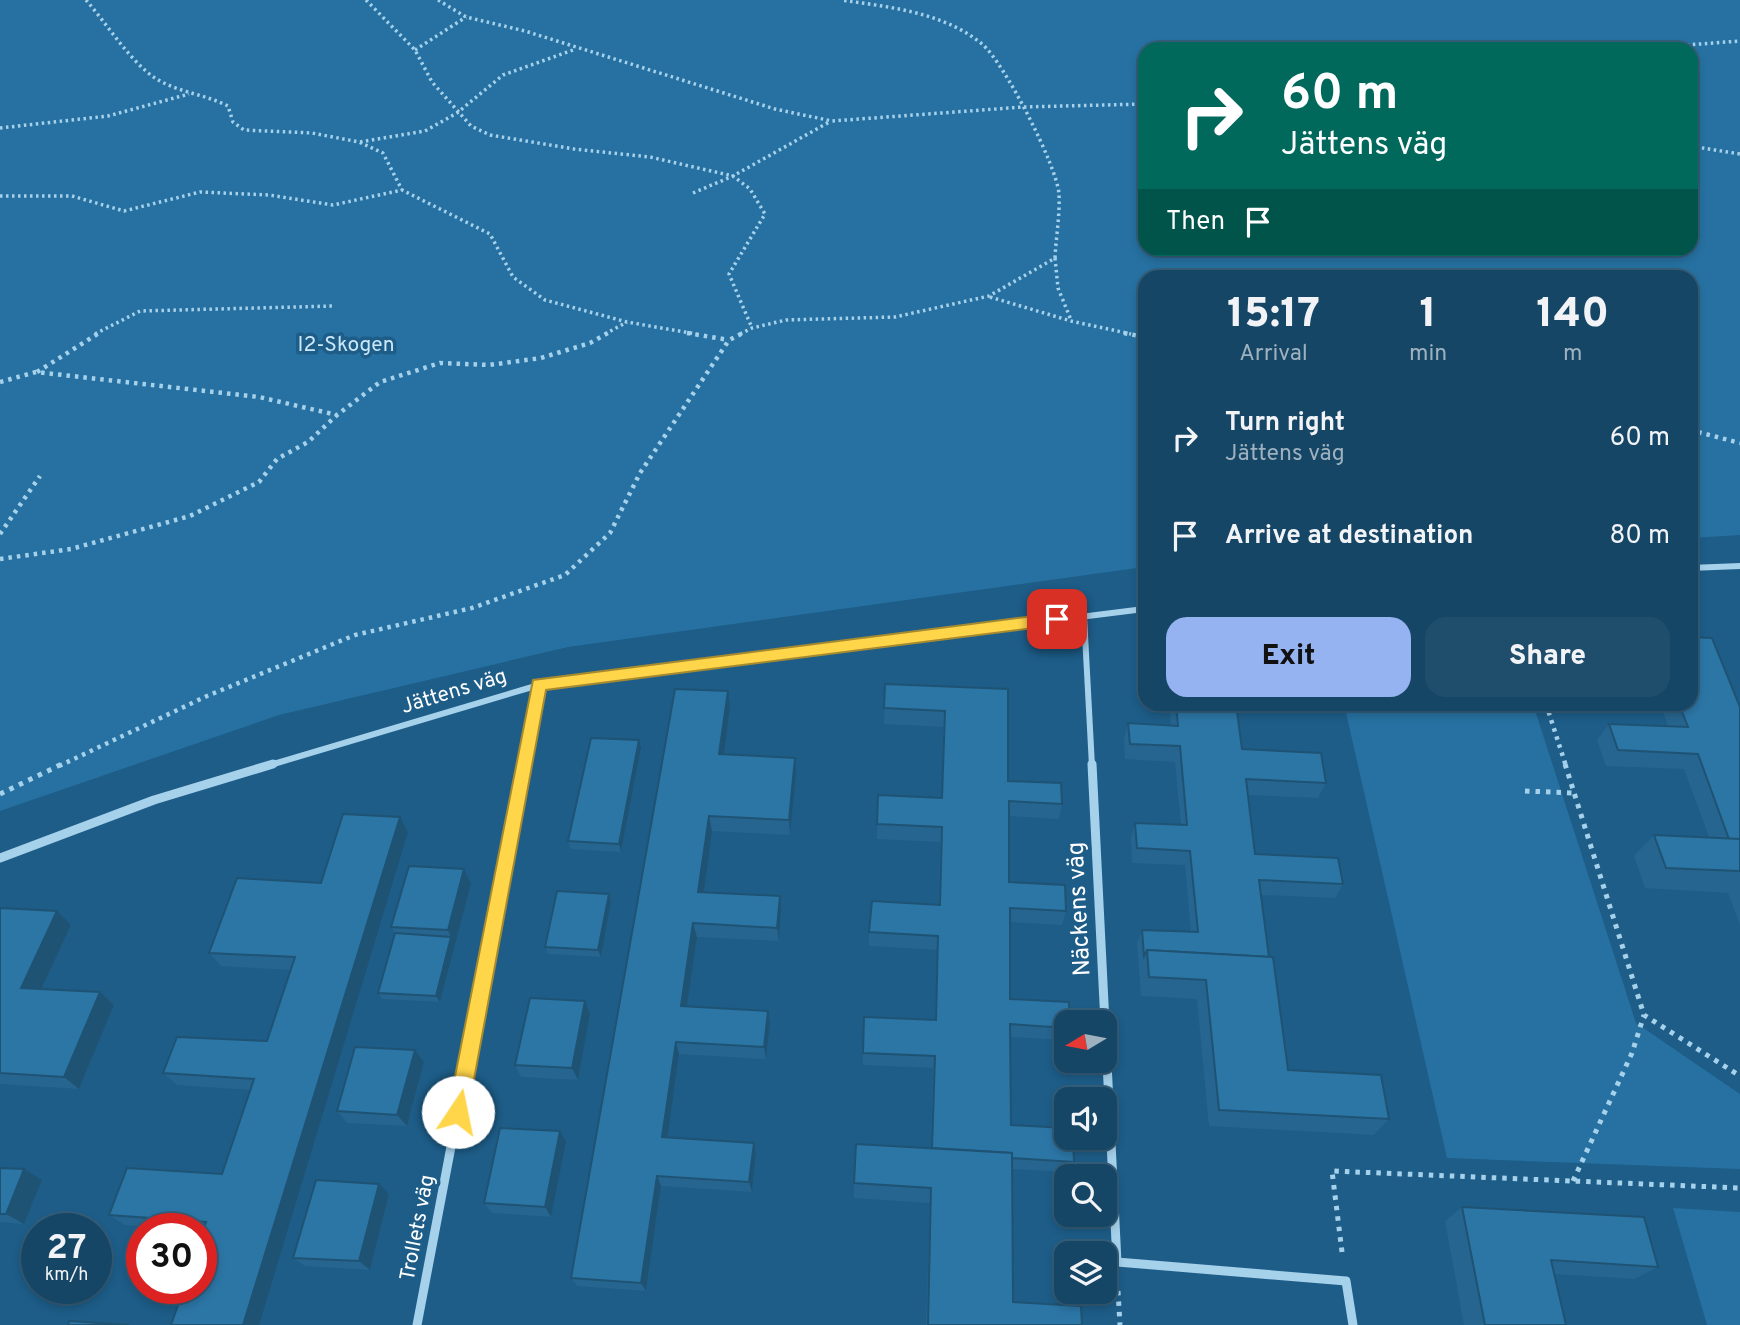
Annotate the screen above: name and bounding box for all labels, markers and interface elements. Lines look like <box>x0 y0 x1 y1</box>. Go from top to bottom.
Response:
text: 60 m <box>1281 65 1399 127</box>
icon: right <box>1166 70 1257 161</box>
text: Jättens väg <box>1281 126 1447 166</box>
icon: arrive <box>1239 203 1277 241</box>
text: Then <box>1166 206 1225 239</box>
text: 15:17 <box>1227 289 1320 342</box>
text: 1 <box>1420 289 1437 342</box>
text: 140 <box>1536 289 1609 342</box>
park label: I2-Skogen <box>297 332 395 359</box>
text: Arrival <box>1239 340 1308 369</box>
text: min <box>1409 340 1447 369</box>
text: m <box>1563 340 1582 369</box>
text: Turn right <box>1225 407 1345 440</box>
icon: right <box>1166 419 1204 457</box>
text: 60 m <box>1610 422 1670 455</box>
text: Jättens väg <box>1225 440 1345 469</box>
icon: arrive <box>1166 517 1204 555</box>
text: Arrive at destination <box>1225 520 1473 553</box>
text: 80 m <box>1610 520 1670 553</box>
pin <box>1027 589 1087 649</box>
icon: arrive <box>1038 600 1076 638</box>
button: Exit <box>1166 617 1411 697</box>
button: Share <box>1425 617 1670 697</box>
street label: Jättens väg <box>398 663 510 721</box>
street label: Näckens väg <box>1062 841 1098 977</box>
north arrow <box>1054 1010 1116 1073</box>
map controls <box>1054 1010 1117 1304</box>
position arrow <box>421 1075 495 1149</box>
button: sound <box>1054 1087 1117 1150</box>
button: search <box>1054 1164 1117 1227</box>
street label: Trollets väg <box>394 1173 442 1283</box>
speed limit sign: 30 <box>126 1213 217 1304</box>
text: 27 <box>47 1227 86 1271</box>
button: layers <box>1054 1241 1117 1304</box>
text: km/h <box>45 1264 88 1287</box>

